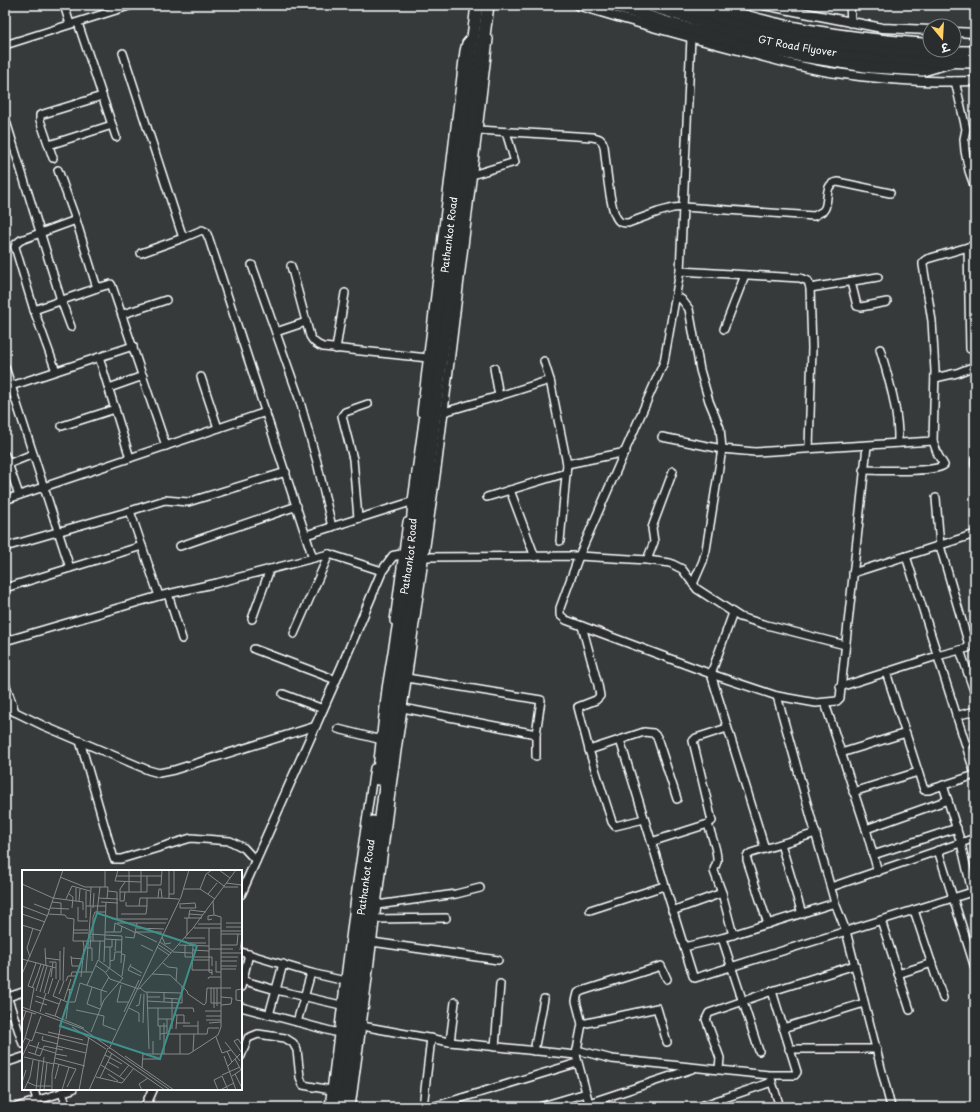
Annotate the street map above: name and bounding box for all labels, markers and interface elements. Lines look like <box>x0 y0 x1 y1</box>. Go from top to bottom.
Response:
north arrow <box>922 18 962 58</box>
street label: GT Road Flyover <box>757 31 838 59</box>
text: उ <box>938 38 952 58</box>
street label: Pathankot Road <box>436 196 460 274</box>
street label: Pathankot Road <box>396 517 420 595</box>
street label: Pathankot Road <box>353 838 378 916</box>
inset map <box>22 870 242 1090</box>

